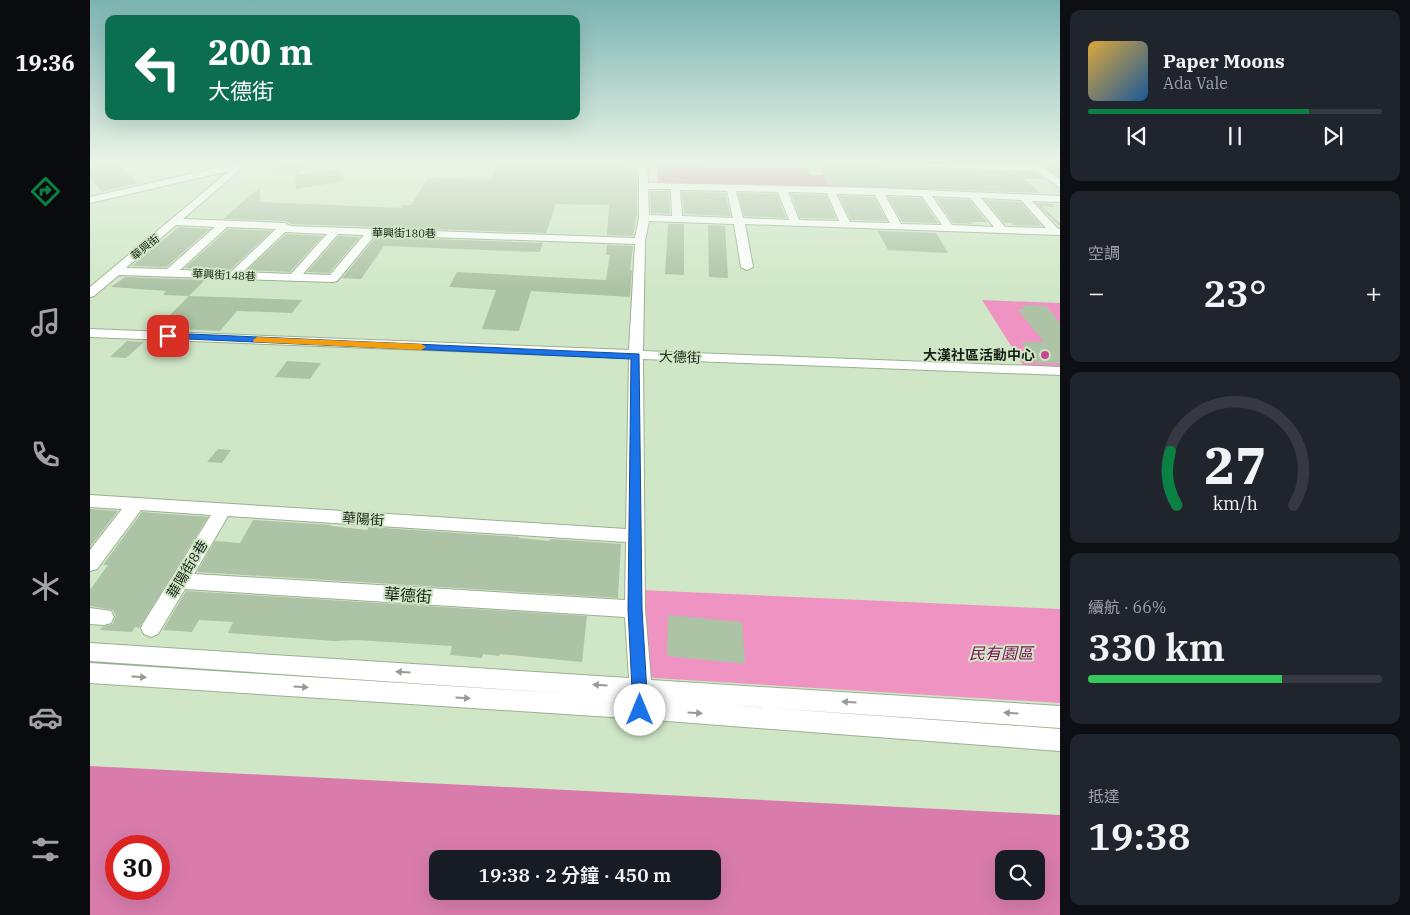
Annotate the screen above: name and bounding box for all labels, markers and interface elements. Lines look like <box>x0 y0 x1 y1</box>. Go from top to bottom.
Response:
text: 200 m <box>208 29 313 75</box>
icon: left <box>125 35 190 100</box>
text: 19:36 <box>15 48 75 77</box>
text: Paper Moons <box>1163 49 1285 73</box>
text: Ada Vale <box>1163 73 1228 93</box>
text: 大德街 <box>208 76 274 105</box>
icon: previous <box>1123 122 1151 150</box>
icon: pause <box>1221 122 1249 150</box>
icon: next <box>1319 122 1347 150</box>
icon: directions <box>28 174 63 209</box>
street label: 華興街180巷 <box>372 225 436 241</box>
street label: 華興街 <box>128 231 162 263</box>
text: 空調 <box>1088 243 1120 263</box>
street label: 華興街148巷 <box>192 266 256 284</box>
text: 23° <box>1203 268 1267 317</box>
text: − <box>1088 274 1105 311</box>
text: + <box>1365 274 1382 311</box>
icon: music <box>28 305 63 340</box>
pin <box>147 315 189 357</box>
icon: arrive <box>154 322 182 350</box>
place label: 大漢社區活動中心 <box>923 346 1035 364</box>
street label: 大德街 <box>659 347 701 367</box>
marker: 大漢社區活動中心 <box>1039 349 1051 361</box>
text: 27 <box>1204 431 1266 498</box>
icon: phone <box>28 437 63 472</box>
text: km/h <box>1212 492 1258 515</box>
street label: 華陽街 <box>341 509 385 529</box>
street label: 華陽街8巷 <box>163 537 211 601</box>
icon: climate <box>28 569 63 604</box>
street label: 華德街 <box>383 583 433 607</box>
text: 續航 · 66% <box>1088 597 1166 617</box>
text: 330 km <box>1088 622 1225 671</box>
park label: 民有園區 <box>969 643 1035 663</box>
one-way arrow <box>395 668 411 676</box>
one-way arrow <box>131 673 147 681</box>
one-way arrow <box>592 680 608 688</box>
position arrow <box>613 683 665 735</box>
one-way arrow <box>293 684 309 692</box>
one-way arrow <box>455 694 471 702</box>
one-way arrow <box>841 698 857 706</box>
icon: car <box>28 700 63 735</box>
one-way arrow <box>1003 709 1019 717</box>
one-way arrow <box>687 710 703 718</box>
text: 抵達 <box>1088 786 1120 806</box>
text: 19:38 <box>1088 811 1191 860</box>
icon: filters <box>28 832 63 867</box>
speed limit sign: 30 <box>105 835 170 900</box>
map controls <box>995 850 1045 900</box>
button: search <box>995 850 1045 900</box>
text: 19:38 · 2 分鐘 · 450 m <box>479 863 671 887</box>

